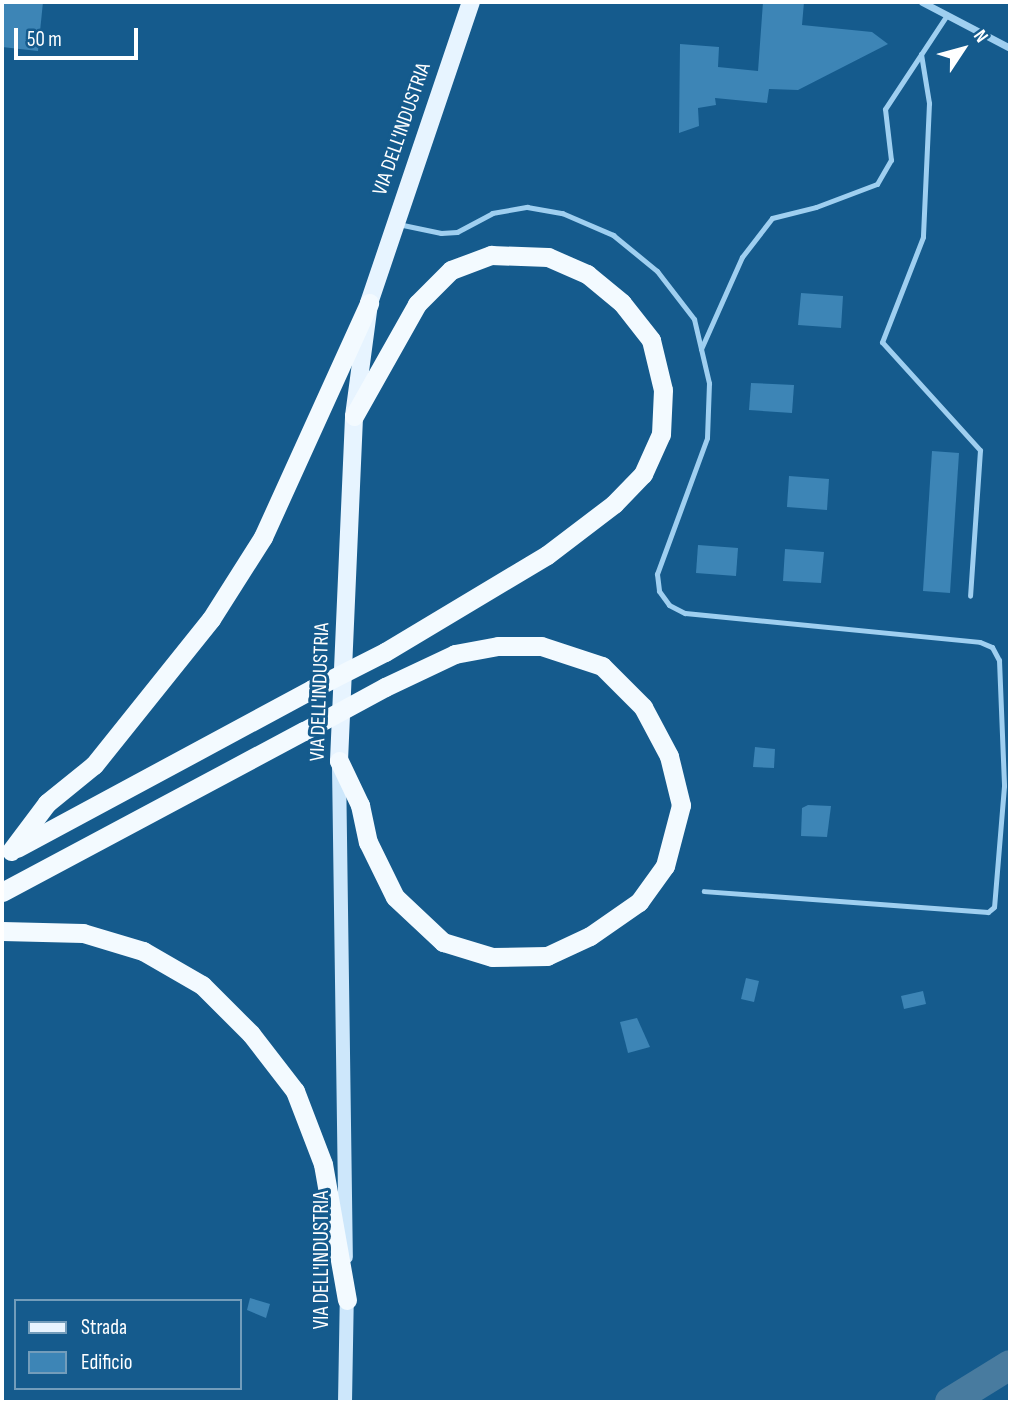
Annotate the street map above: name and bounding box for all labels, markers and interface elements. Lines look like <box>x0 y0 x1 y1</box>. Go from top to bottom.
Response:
scale bar <box>18 14 142 58</box>
north arrow <box>928 14 998 84</box>
text: N <box>968 25 993 47</box>
text: 50 m <box>27 27 62 52</box>
street label: VIA DELL'INDUSTRIA <box>368 59 436 199</box>
street label: VIA DELL'INDUSTRIA <box>305 622 335 762</box>
street label: VIA DELL'INDUSTRIA <box>309 1191 335 1329</box>
legend <box>14 1299 242 1390</box>
text: Strada <box>81 1315 127 1340</box>
text: Edificio <box>81 1350 132 1375</box>

